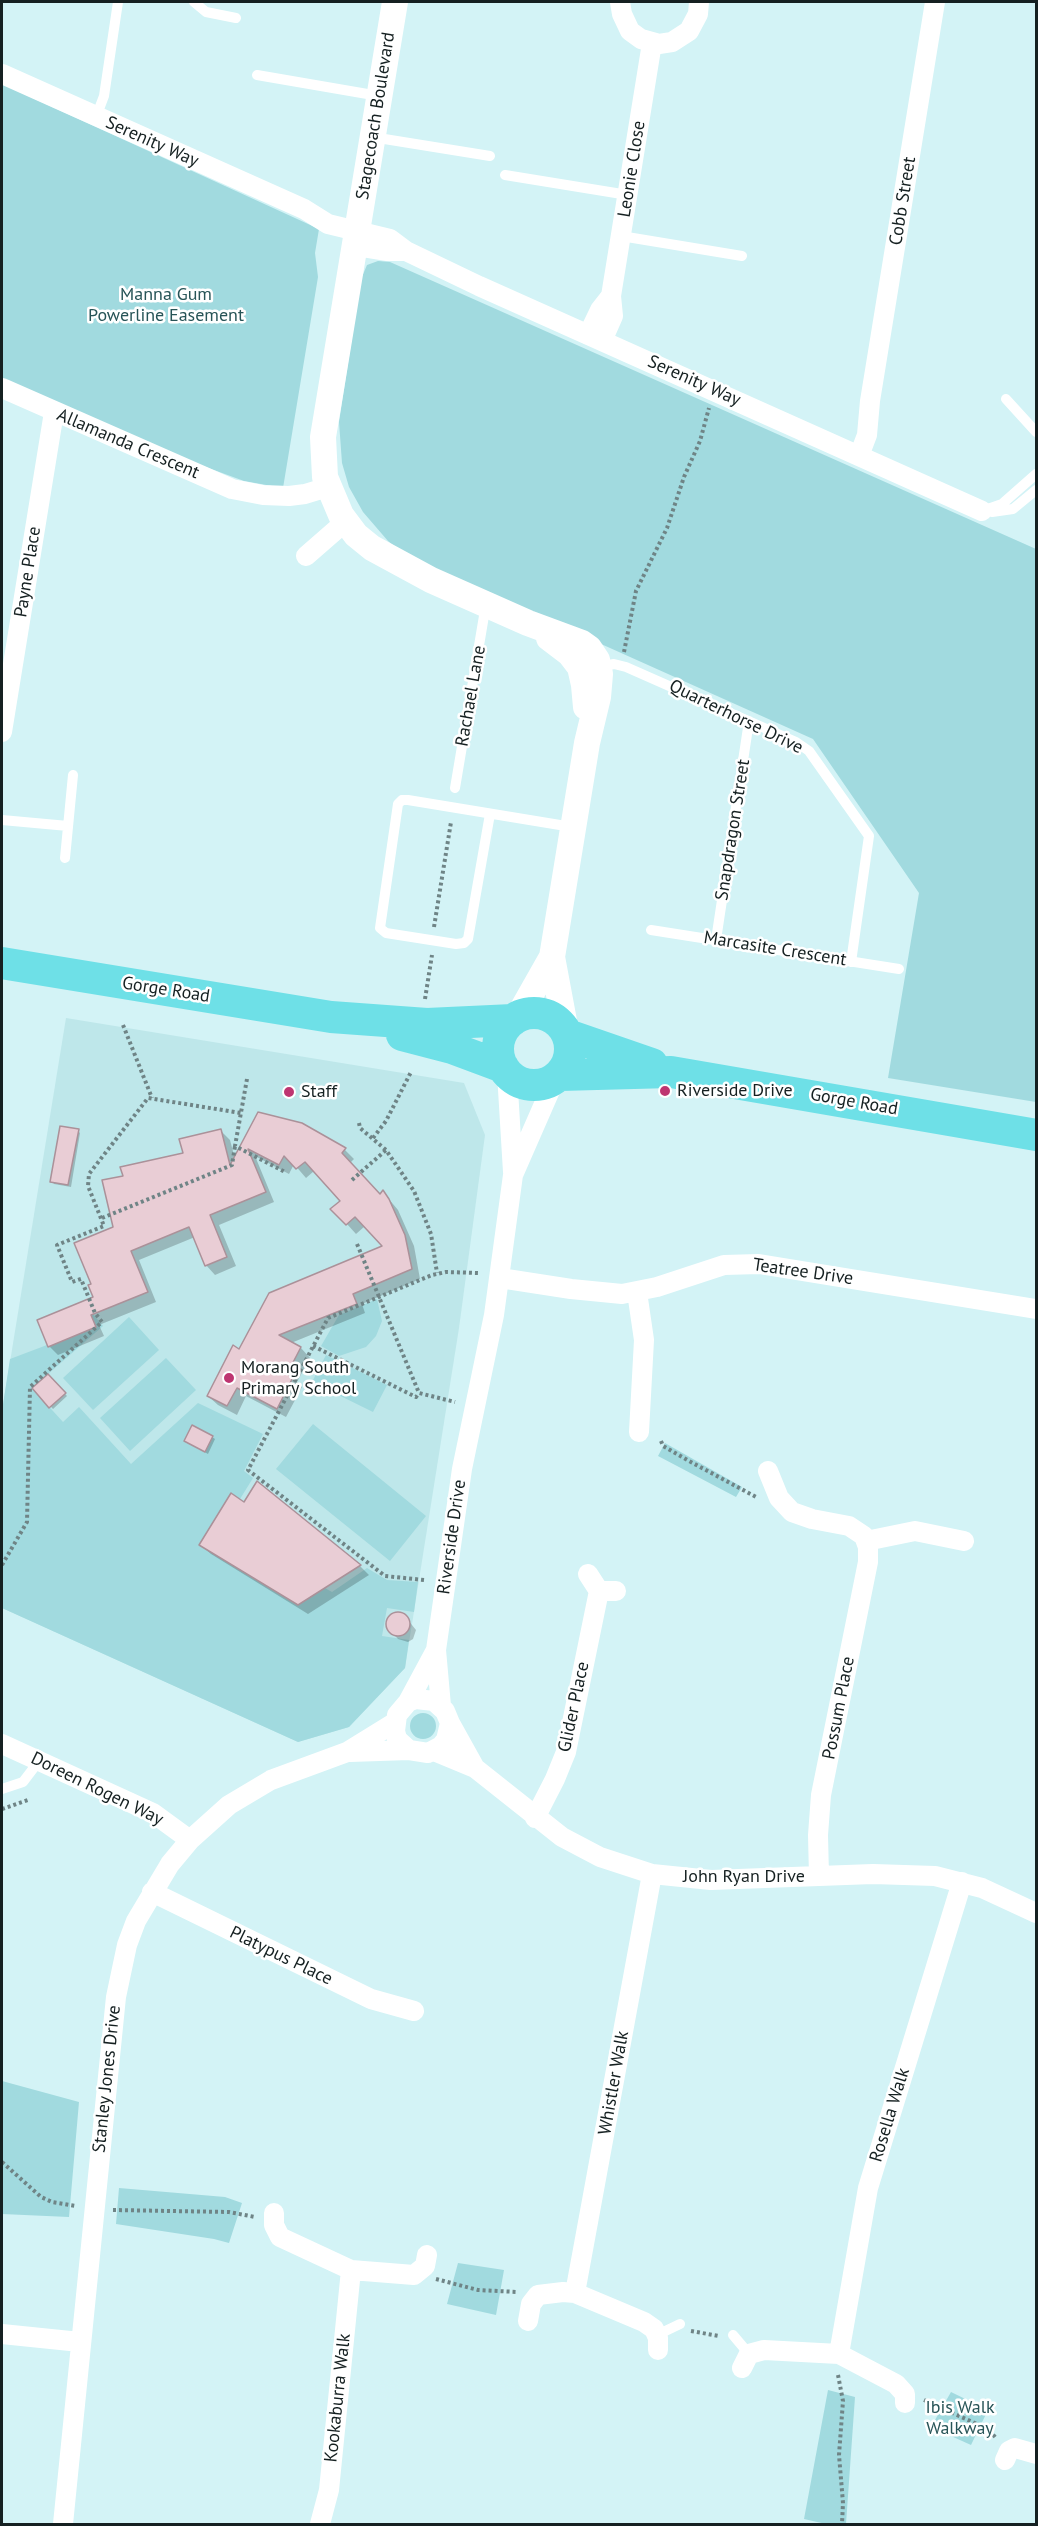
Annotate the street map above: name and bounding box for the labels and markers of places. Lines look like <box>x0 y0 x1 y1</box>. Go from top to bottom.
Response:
place label: Riverside Drive <box>677 1080 793 1102</box>
place label: Staff <box>301 1081 337 1103</box>
marker: Riverside Drive <box>658 1084 672 1098</box>
marker: Staff <box>282 1085 296 1099</box>
place label: Morang South Primary School <box>241 1357 356 1400</box>
marker: Morang South Primary School <box>222 1371 236 1385</box>

